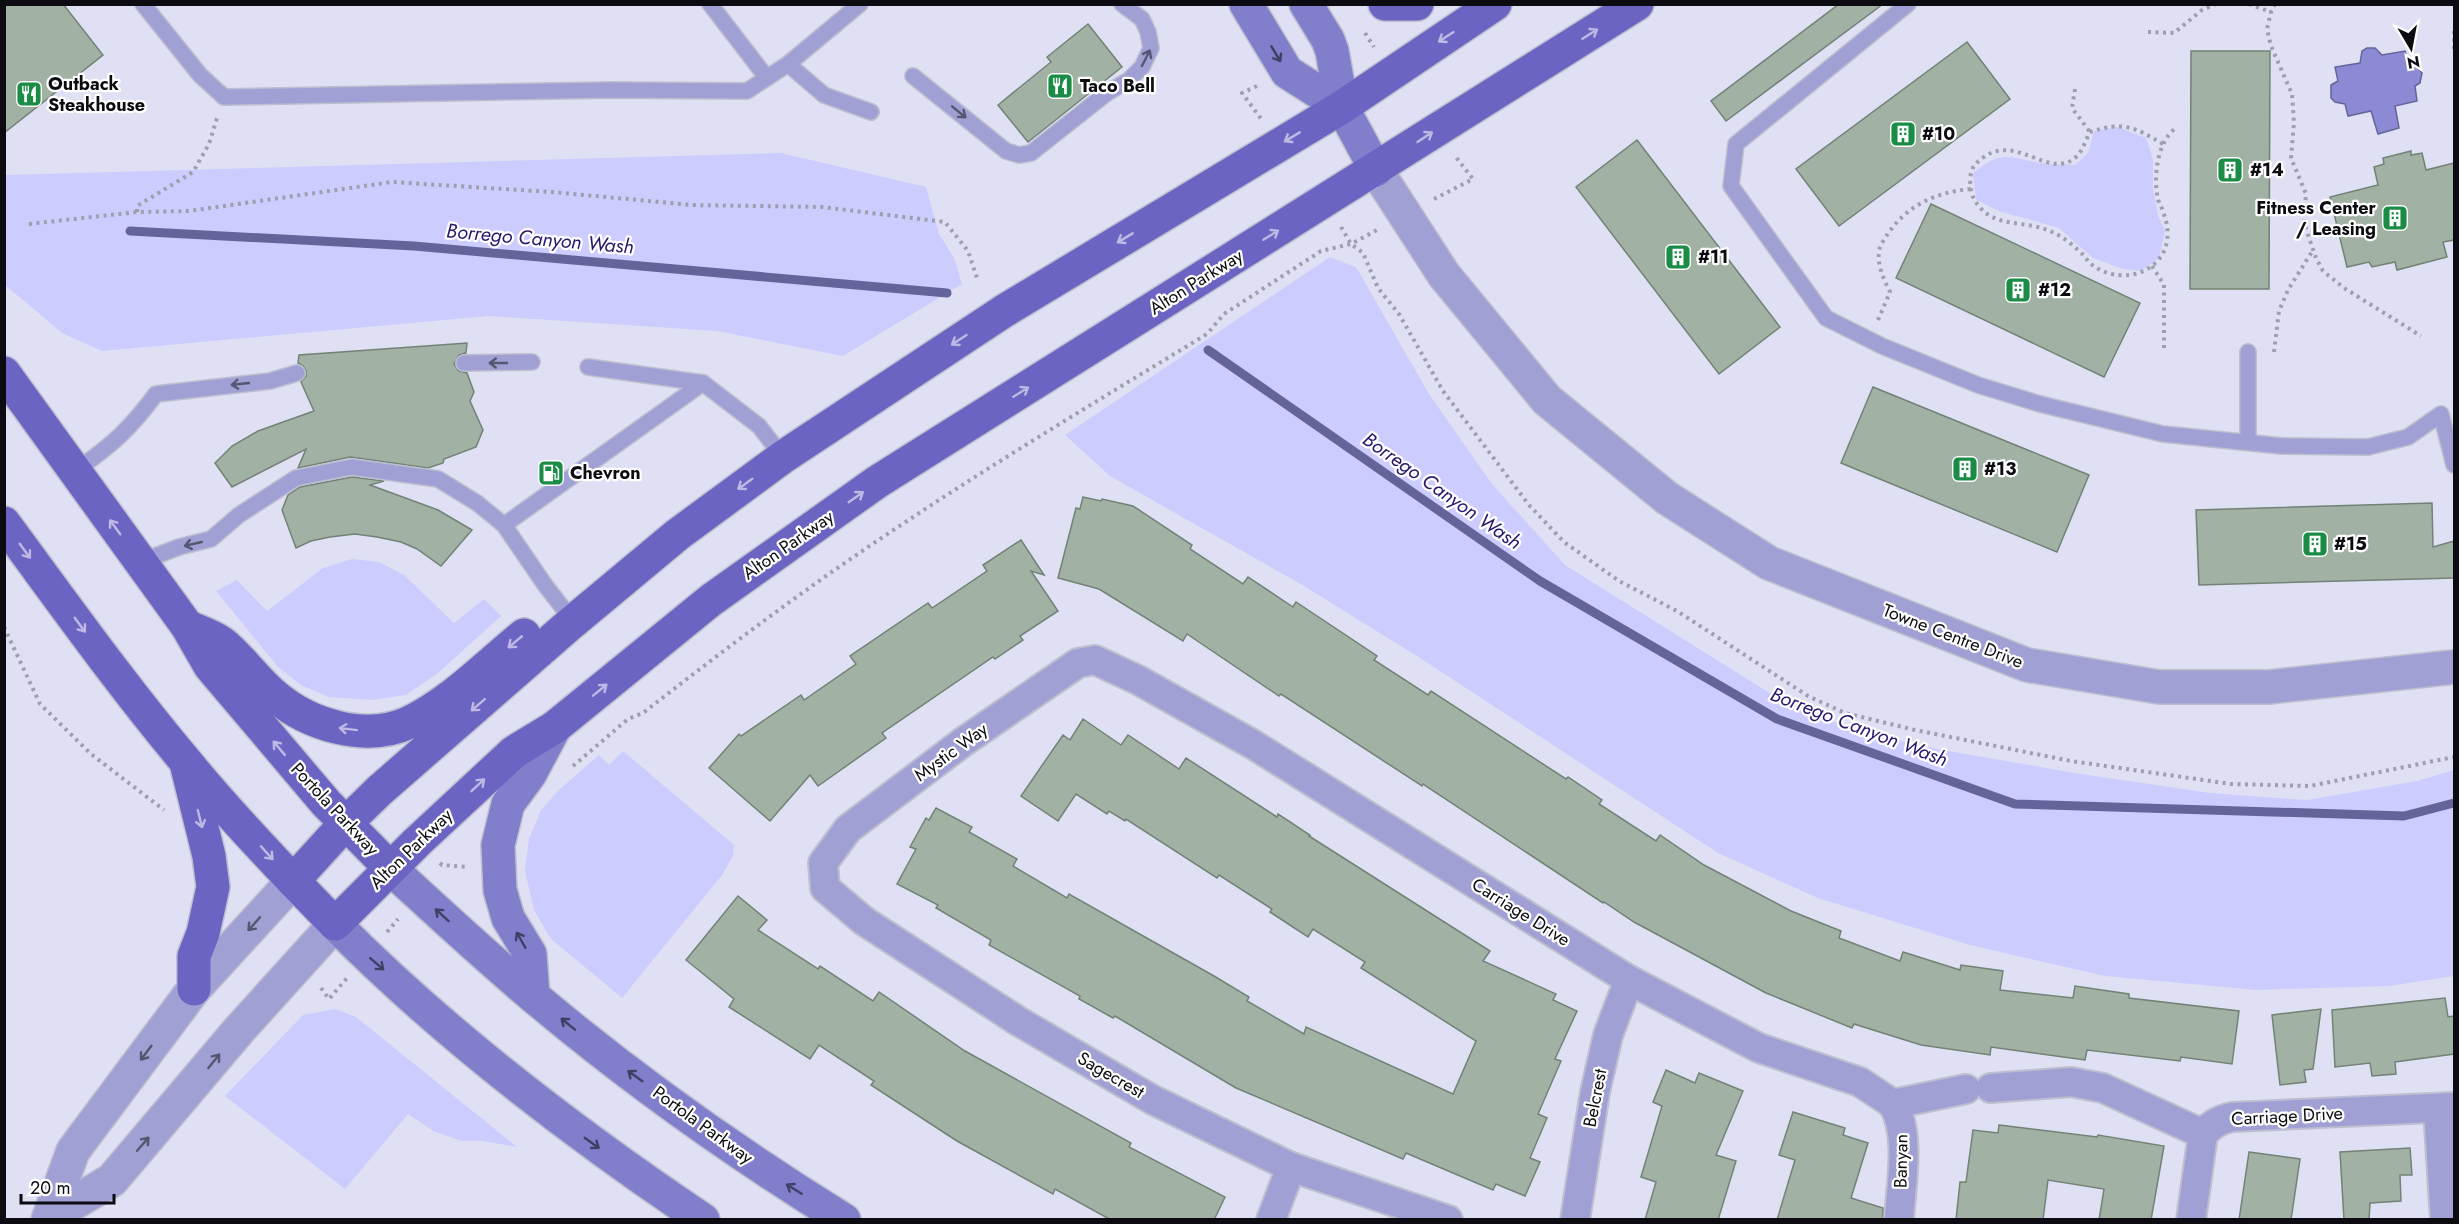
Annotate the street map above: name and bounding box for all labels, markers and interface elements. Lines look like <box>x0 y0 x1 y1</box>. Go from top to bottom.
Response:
north arrow <box>2381 18 2441 78</box>
one-way arrow <box>1581 27 1598 39</box>
one-way arrow <box>1438 31 1455 43</box>
one-way arrow <box>1271 45 1283 62</box>
one-way arrow <box>1140 50 1152 67</box>
text: N <box>2405 50 2422 75</box>
place label: Outback Steakhouse <box>48 71 145 118</box>
restaurant icon: Taco Bell <box>1045 71 1075 101</box>
place label: Taco Bell <box>1080 73 1155 99</box>
restaurant icon: Outback Steakhouse <box>14 79 44 109</box>
one-way arrow <box>951 106 967 119</box>
building icon: #10 <box>1888 119 1918 149</box>
place label: #10 <box>1922 121 1955 147</box>
one-way arrow <box>1284 131 1301 143</box>
one-way arrow <box>1416 131 1433 144</box>
building icon: #14 <box>2215 155 2245 185</box>
place label: #14 <box>2250 157 2284 183</box>
place label: Fitness Center / Leasing <box>2256 195 2377 242</box>
building icon: Fitness Center / Leasing <box>2380 203 2410 233</box>
water label: Borrego Canyon Wash <box>445 216 635 262</box>
one-way arrow <box>1262 228 1279 240</box>
one-way arrow <box>1117 232 1134 244</box>
building icon: #11 <box>1663 242 1693 272</box>
street label: Alton Parkway <box>1144 243 1248 321</box>
place label: #11 <box>1698 244 1728 270</box>
building icon: #12 <box>2003 275 2033 305</box>
place label: #12 <box>2038 277 2071 303</box>
one-way arrow <box>951 334 968 346</box>
one-way arrow <box>488 357 508 368</box>
one-way arrow <box>230 379 250 390</box>
one-way arrow <box>1012 385 1029 398</box>
water label: Borrego Canyon Wash <box>1357 425 1527 557</box>
building icon: #13 <box>1950 454 1980 484</box>
place label: #13 <box>1984 456 2016 482</box>
fuel station icon: Chevron <box>536 458 566 488</box>
place label: Chevron <box>570 460 641 486</box>
one-way arrow <box>738 478 754 491</box>
one-way arrow <box>848 491 864 503</box>
street label: Alton Parkway <box>737 504 839 586</box>
one-way arrow <box>109 520 122 536</box>
building icon: #15 <box>2300 529 2330 559</box>
place label: #15 <box>2334 531 2367 557</box>
one-way arrow <box>183 538 202 550</box>
one-way arrow <box>19 542 31 558</box>
street label: Towne Centre Drive <box>1879 597 2027 675</box>
one-way arrow <box>73 617 86 633</box>
one-way arrow <box>508 635 523 649</box>
water label: Borrego Canyon Wash <box>1766 680 1952 774</box>
one-way arrow <box>592 684 608 697</box>
one-way arrow <box>470 698 485 712</box>
street label: Mystic Way <box>909 716 993 788</box>
one-way arrow <box>339 723 359 734</box>
one-way arrow <box>272 741 286 756</box>
street label: Portola Parkway <box>285 757 385 861</box>
one-way arrow <box>471 778 486 792</box>
street label: Alton Parkway <box>364 803 458 895</box>
one-way arrow <box>194 809 206 828</box>
one-way arrow <box>260 845 274 860</box>
street label: Carriage Drive <box>1467 871 1575 953</box>
one-way arrow <box>435 908 450 922</box>
one-way arrow <box>247 916 261 931</box>
one-way arrow <box>515 932 527 949</box>
one-way arrow <box>369 957 384 971</box>
one-way arrow <box>561 1018 577 1031</box>
one-way arrow <box>140 1044 153 1060</box>
street label: Sagecrest <box>1073 1045 1150 1105</box>
one-way arrow <box>207 1053 220 1069</box>
street label: Belcrest <box>1577 1066 1614 1129</box>
one-way arrow <box>628 1070 644 1082</box>
street label: Portola Parkway <box>647 1080 759 1170</box>
street label: Carriage Drive <box>2231 1100 2343 1132</box>
street label: Banyan <box>1888 1134 1914 1188</box>
one-way arrow <box>136 1137 150 1152</box>
one-way arrow <box>584 1137 600 1149</box>
scale bar <box>21 1167 114 1205</box>
text: 20 m <box>30 1175 70 1201</box>
one-way arrow <box>786 1182 803 1195</box>

